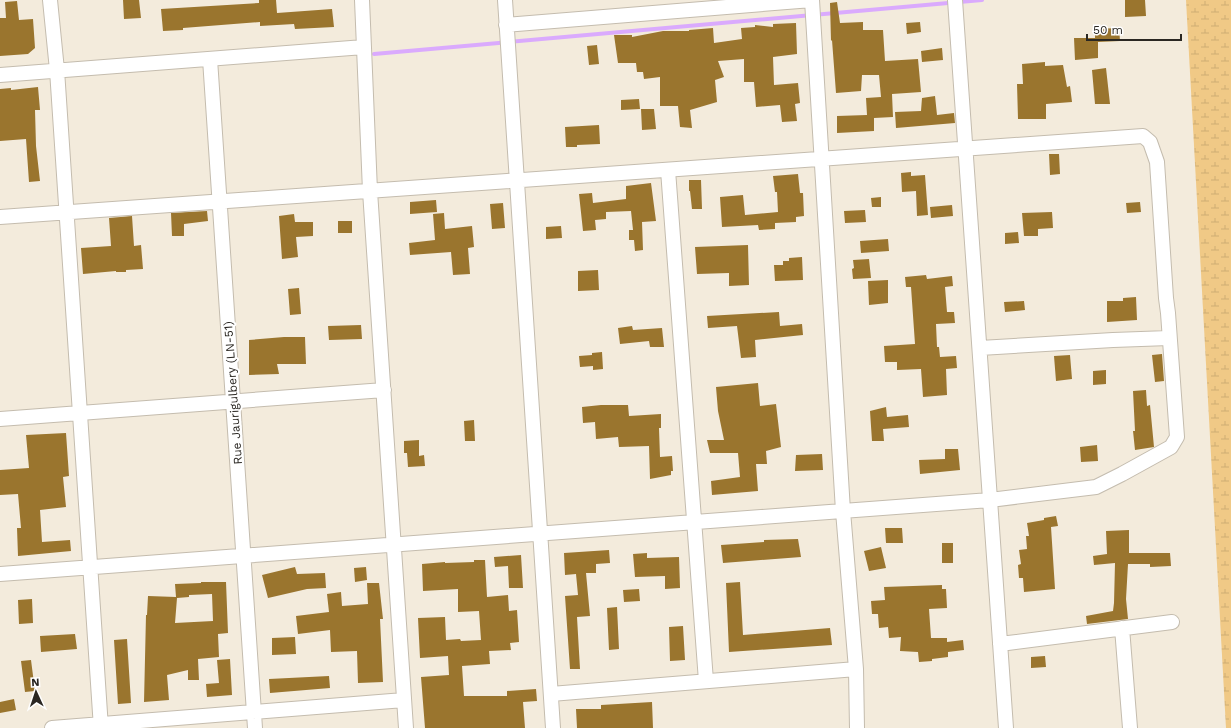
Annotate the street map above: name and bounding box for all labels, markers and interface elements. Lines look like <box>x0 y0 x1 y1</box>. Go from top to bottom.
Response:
scale bar <box>1087 16 1181 42</box>
text: 50 m <box>1093 23 1123 37</box>
street label: Rue Jaurigulbery (LN-51) <box>221 321 245 465</box>
north arrow <box>16 672 56 712</box>
text: N <box>31 676 40 689</box>

